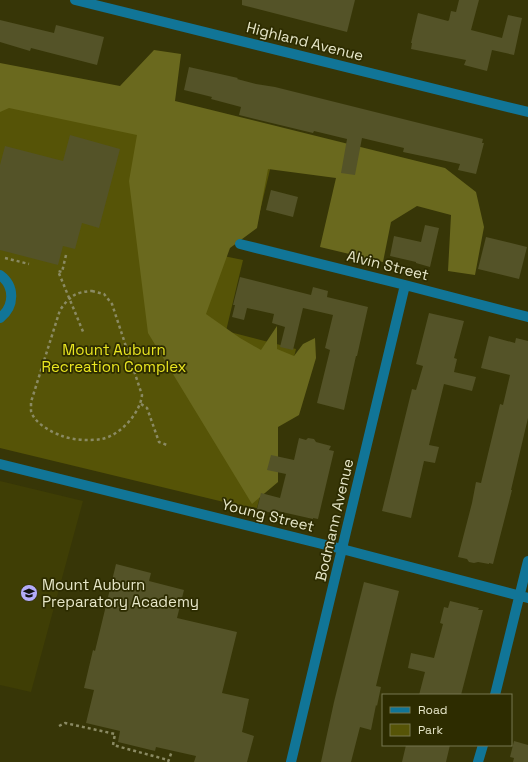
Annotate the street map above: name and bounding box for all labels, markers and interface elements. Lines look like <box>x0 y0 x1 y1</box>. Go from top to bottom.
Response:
street label: Highland Avenue <box>244 17 366 65</box>
street label: Alvin Street <box>345 246 431 284</box>
park label: Mount Auburn Recreation Complex <box>41 340 187 376</box>
street label: Bodmann Avenue <box>311 457 357 583</box>
street label: Young Street <box>220 494 316 536</box>
place label: Mount Auburn Preparatory Academy <box>42 575 199 611</box>
school or university icon: Mount Auburn Preparatory Academy <box>19 583 39 603</box>
legend <box>382 694 512 746</box>
text: Road <box>418 702 447 718</box>
text: Park <box>418 722 443 738</box>

